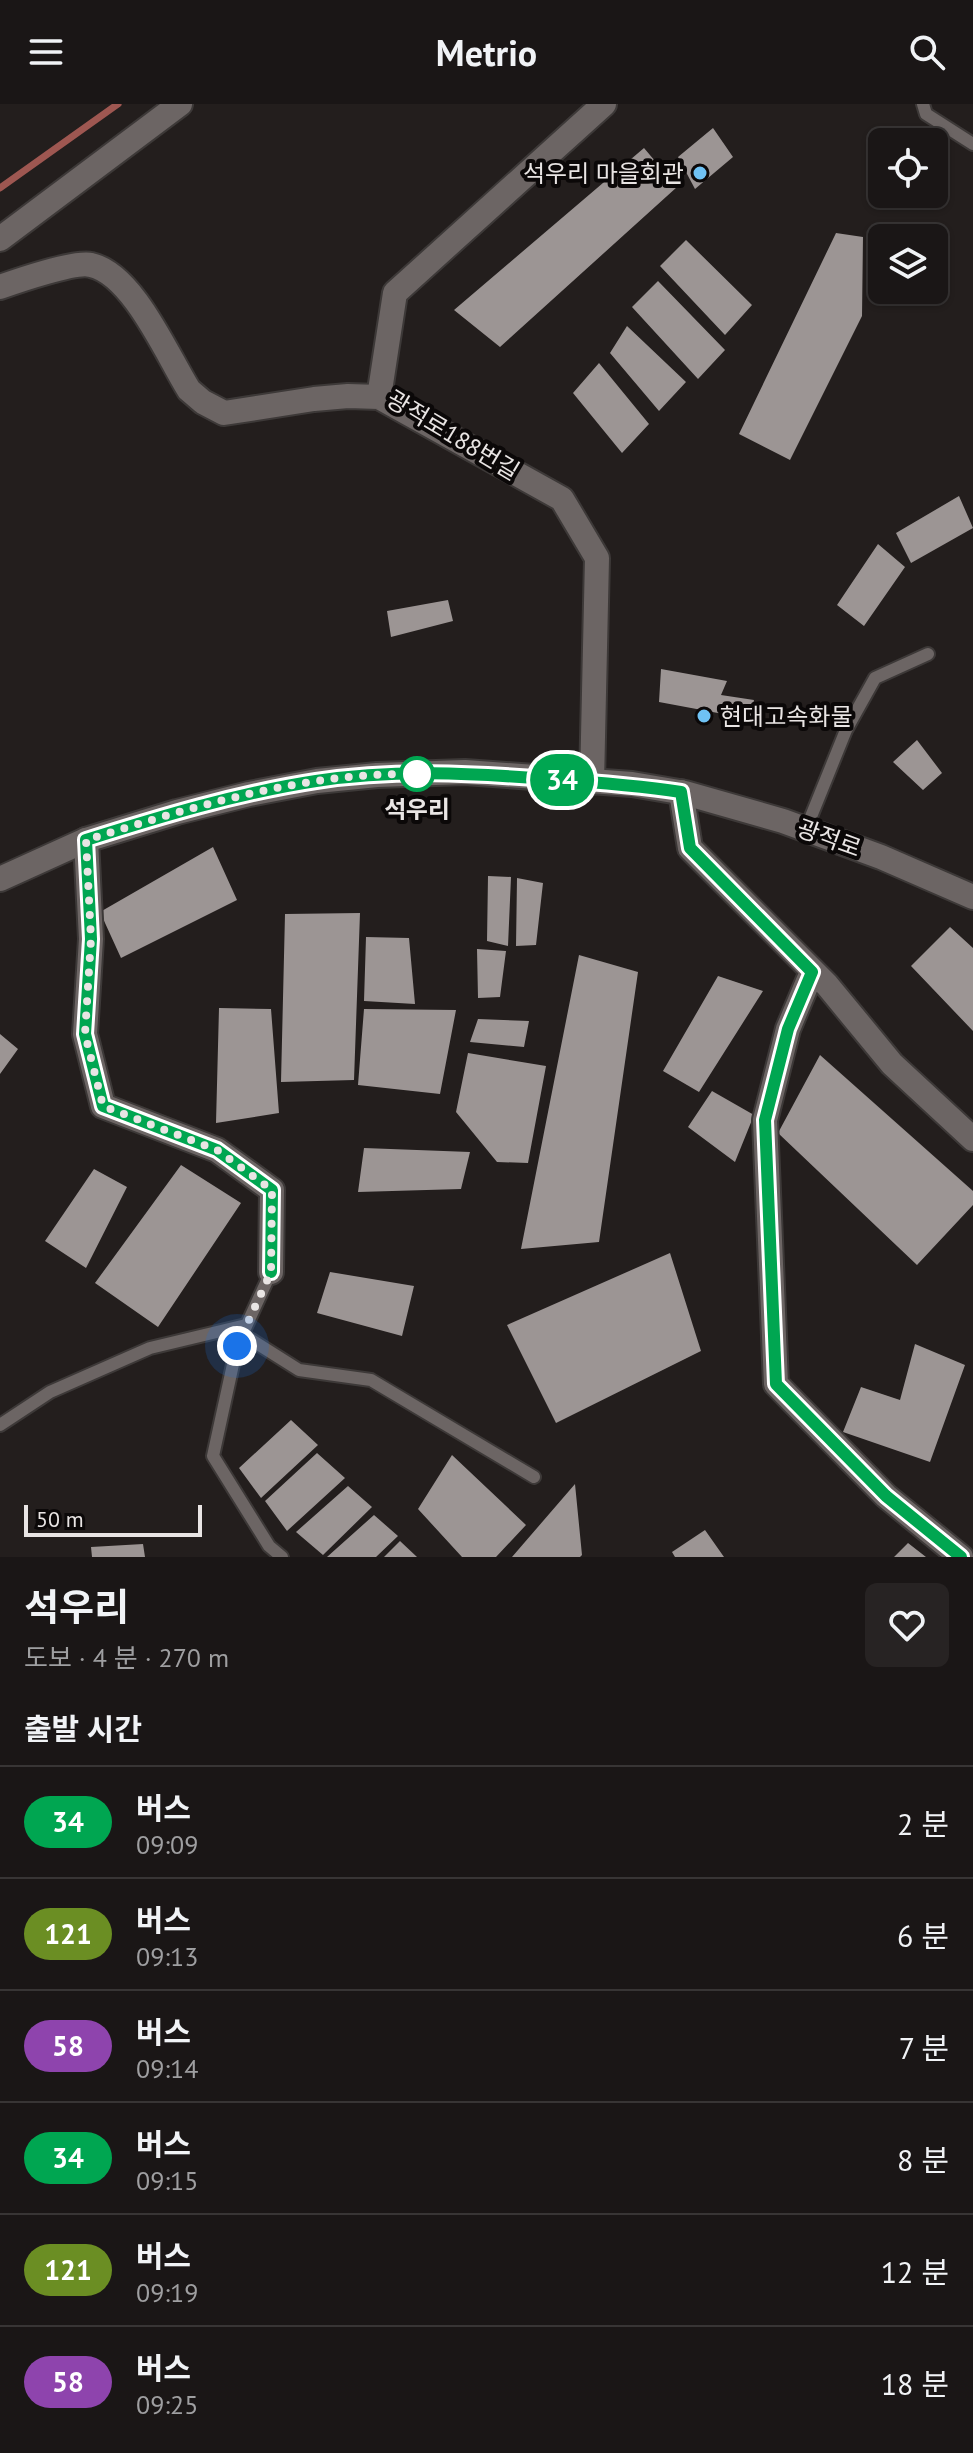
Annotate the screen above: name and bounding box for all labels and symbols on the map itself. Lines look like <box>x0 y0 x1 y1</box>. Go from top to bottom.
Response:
place label: 석우리 마을회관 <box>523 158 684 189</box>
marker: 석우리 마을회관 <box>691 164 709 182</box>
street label: 광적로188번길 <box>381 383 525 487</box>
place label: 현대고속화물 <box>720 701 852 732</box>
marker: 현대고속화물 <box>695 707 713 725</box>
line badge: 34 <box>526 754 598 806</box>
marker: 석우리 <box>400 757 434 791</box>
place label: 석우리 <box>384 794 450 825</box>
street label: 광적로 <box>793 812 865 864</box>
your location <box>217 1326 257 1366</box>
scale bar <box>24 1501 202 1537</box>

